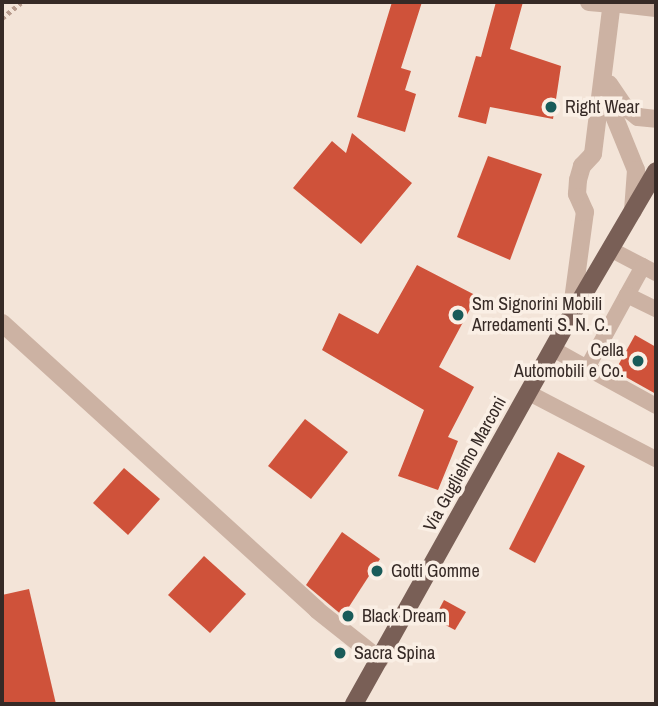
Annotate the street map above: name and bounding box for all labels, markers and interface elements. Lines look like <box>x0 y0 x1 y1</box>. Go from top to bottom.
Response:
place label: Right Wear <box>565 96 639 118</box>
marker: Right Wear <box>543 99 559 115</box>
place label: Sm Signorini Mobili Arredamenti S. N. C. <box>472 294 609 336</box>
marker: Sm Signorini Mobili Arredamenti S. N. C. <box>450 307 466 323</box>
place label: Cella Automobili e Co. <box>514 340 624 382</box>
marker: Cella Automobili e Co. <box>630 353 646 369</box>
street label: Via Guglielmo Marconi <box>419 393 511 535</box>
place label: Gotti Gomme <box>391 560 480 582</box>
marker: Gotti Gomme <box>369 563 385 579</box>
place label: Black Dream <box>362 605 446 627</box>
marker: Black Dream <box>340 608 356 624</box>
place label: Sacra Spina <box>354 642 435 664</box>
marker: Sacra Spina <box>332 645 348 661</box>

